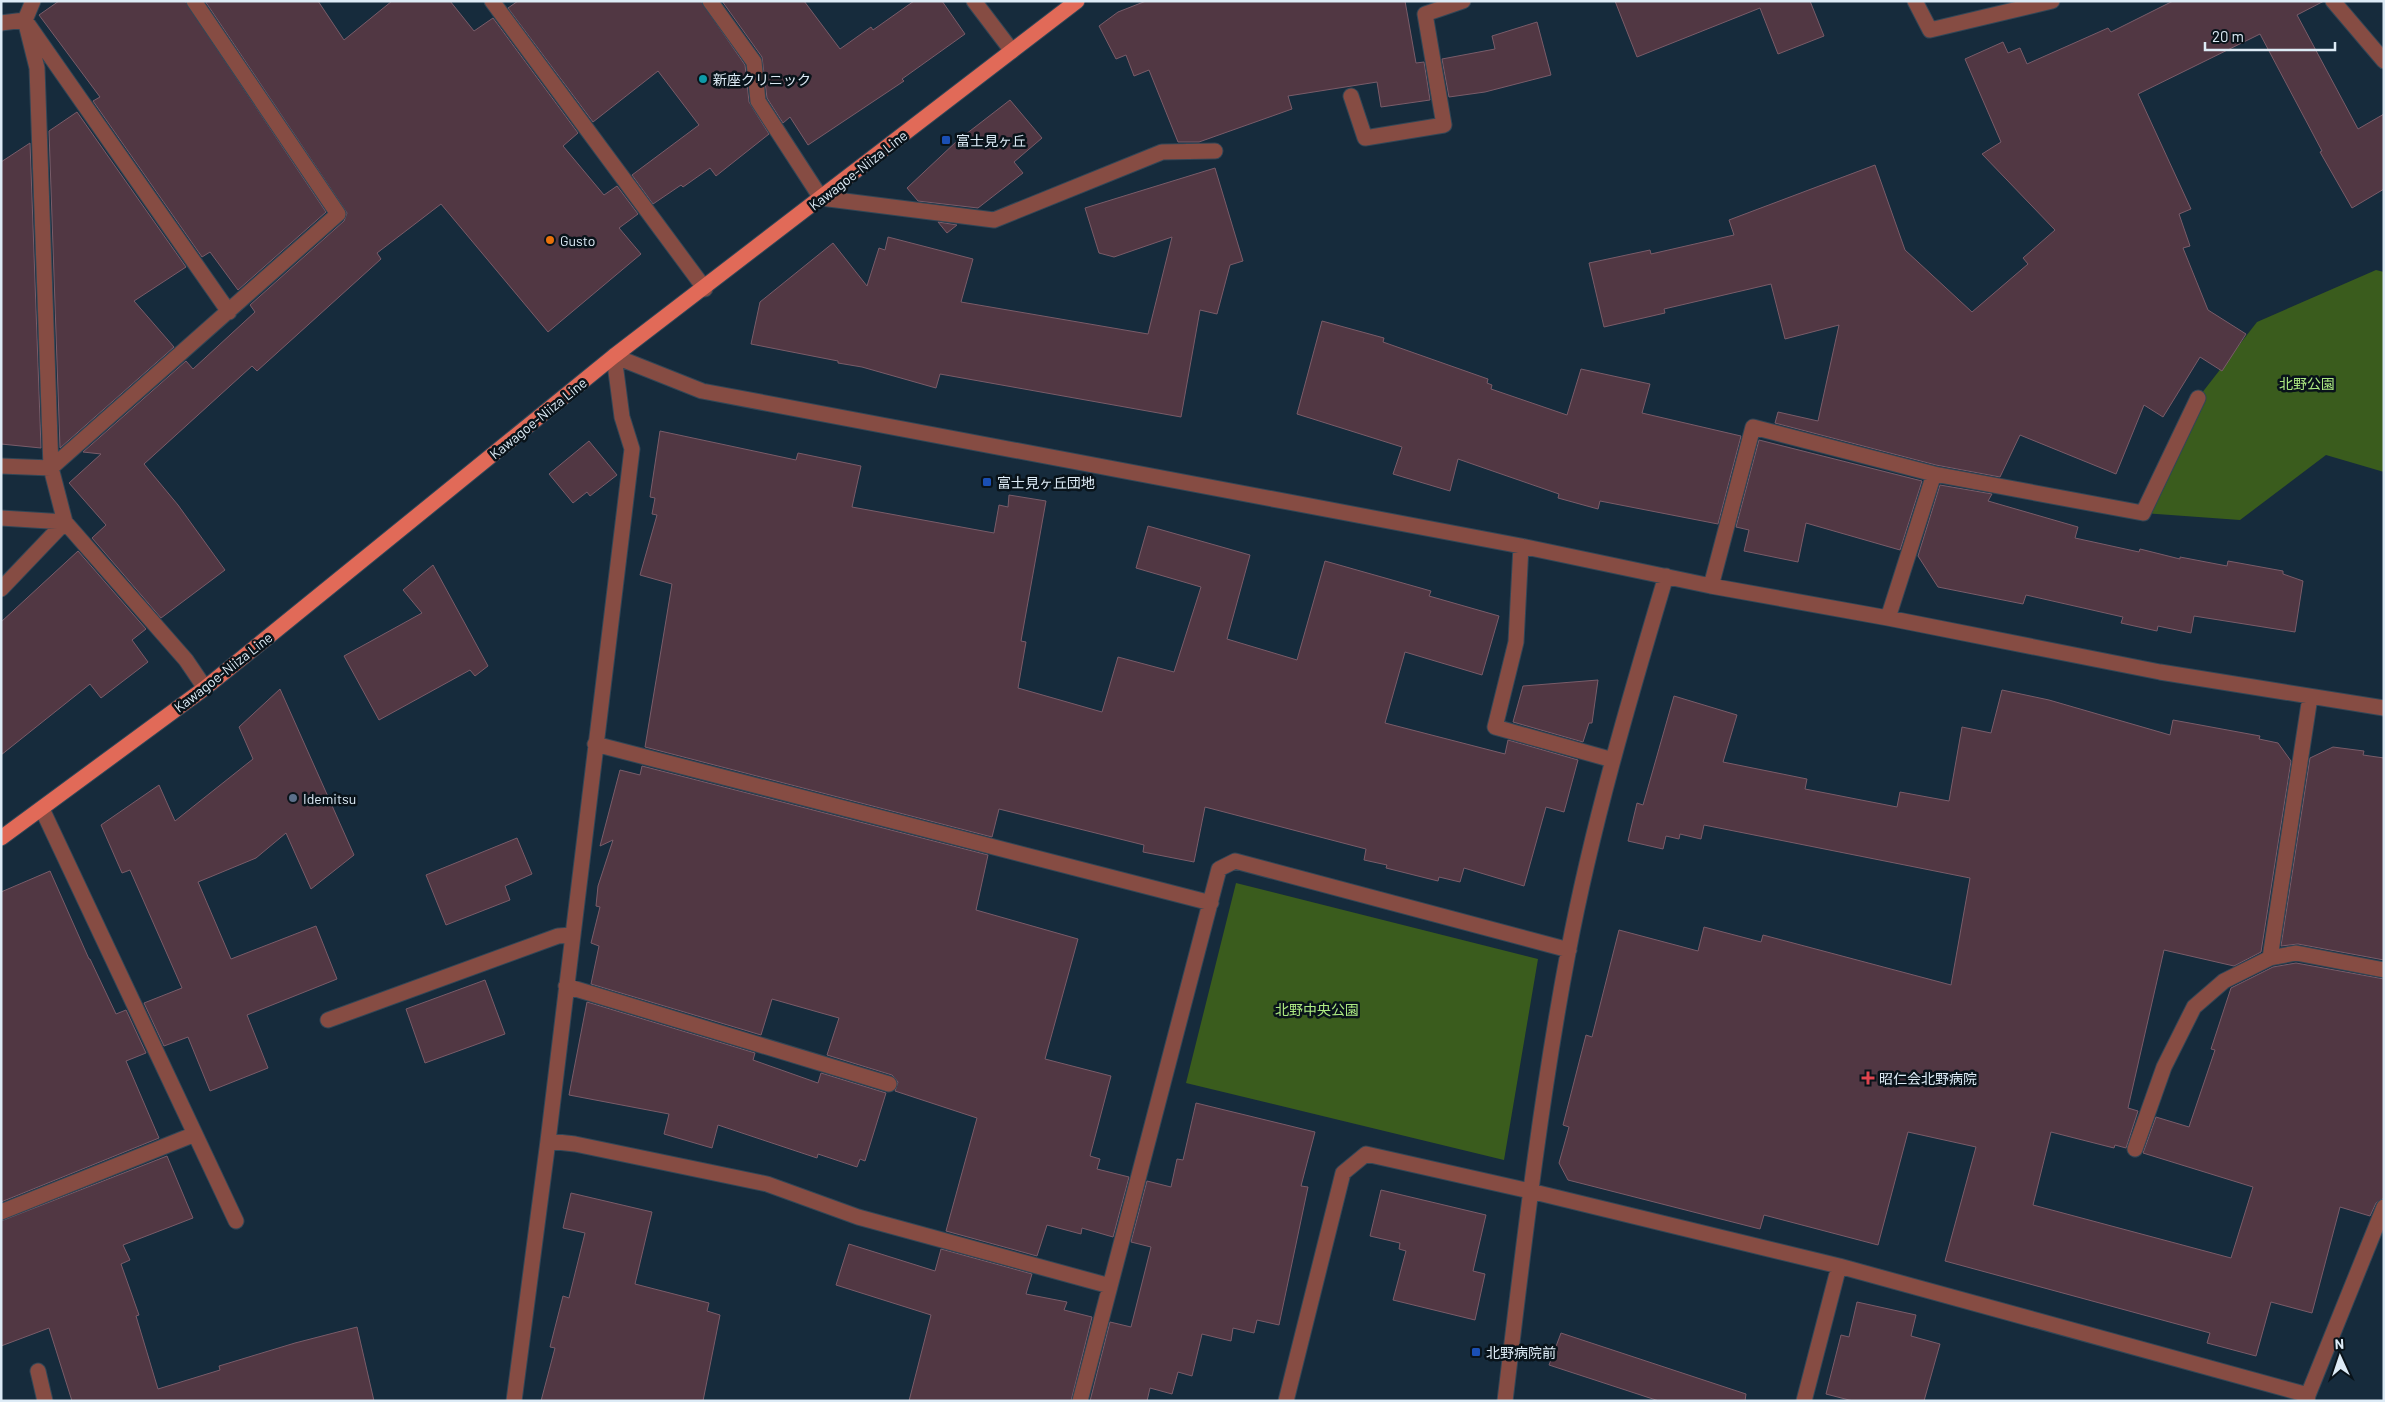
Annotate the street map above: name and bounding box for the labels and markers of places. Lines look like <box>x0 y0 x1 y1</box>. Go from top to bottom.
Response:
place label: 新座クリニック <box>713 71 811 88</box>
marker: 新座クリニック <box>697 73 709 85</box>
place label: 富士見ヶ丘 <box>956 132 1026 149</box>
marker: 富士見ヶ丘 <box>940 134 952 146</box>
place label: Gusto <box>560 232 595 249</box>
marker: Gusto <box>544 234 556 246</box>
place label: 富士見ヶ丘団地 <box>997 474 1095 491</box>
marker: 富士見ヶ丘団地 <box>981 476 993 488</box>
place label: Idemitsu <box>303 790 356 807</box>
marker: Idemitsu <box>287 792 299 804</box>
place label: 昭仁会北野病院 <box>1879 1070 1977 1087</box>
marker: 昭仁会北野病院 <box>1861 1071 1875 1085</box>
place label: 北野病院前 <box>1486 1344 1556 1361</box>
marker: 北野病院前 <box>1470 1346 1482 1358</box>

